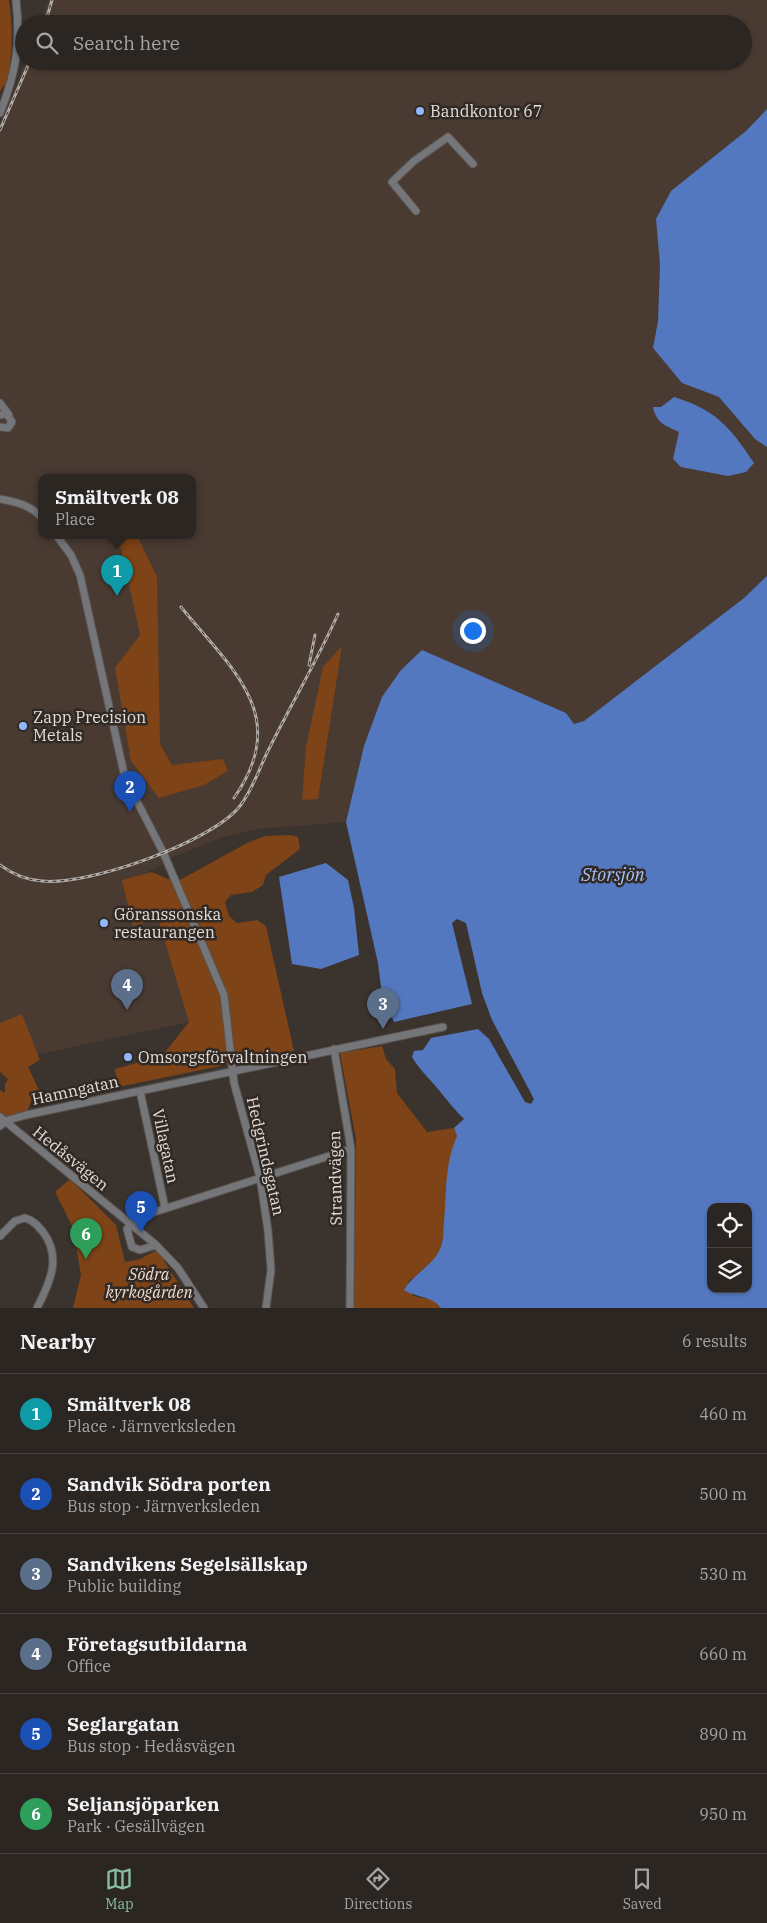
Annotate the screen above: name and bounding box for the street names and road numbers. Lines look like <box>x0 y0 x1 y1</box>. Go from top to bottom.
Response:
street label: Hamngatan <box>30 1071 120 1109</box>
street label: Hedgrindsgatan <box>243 1095 289 1217</box>
street label: Villagatan <box>148 1107 184 1185</box>
street label: Hedåsvägen <box>29 1121 113 1195</box>
street label: Strandvägen <box>324 1130 346 1226</box>

